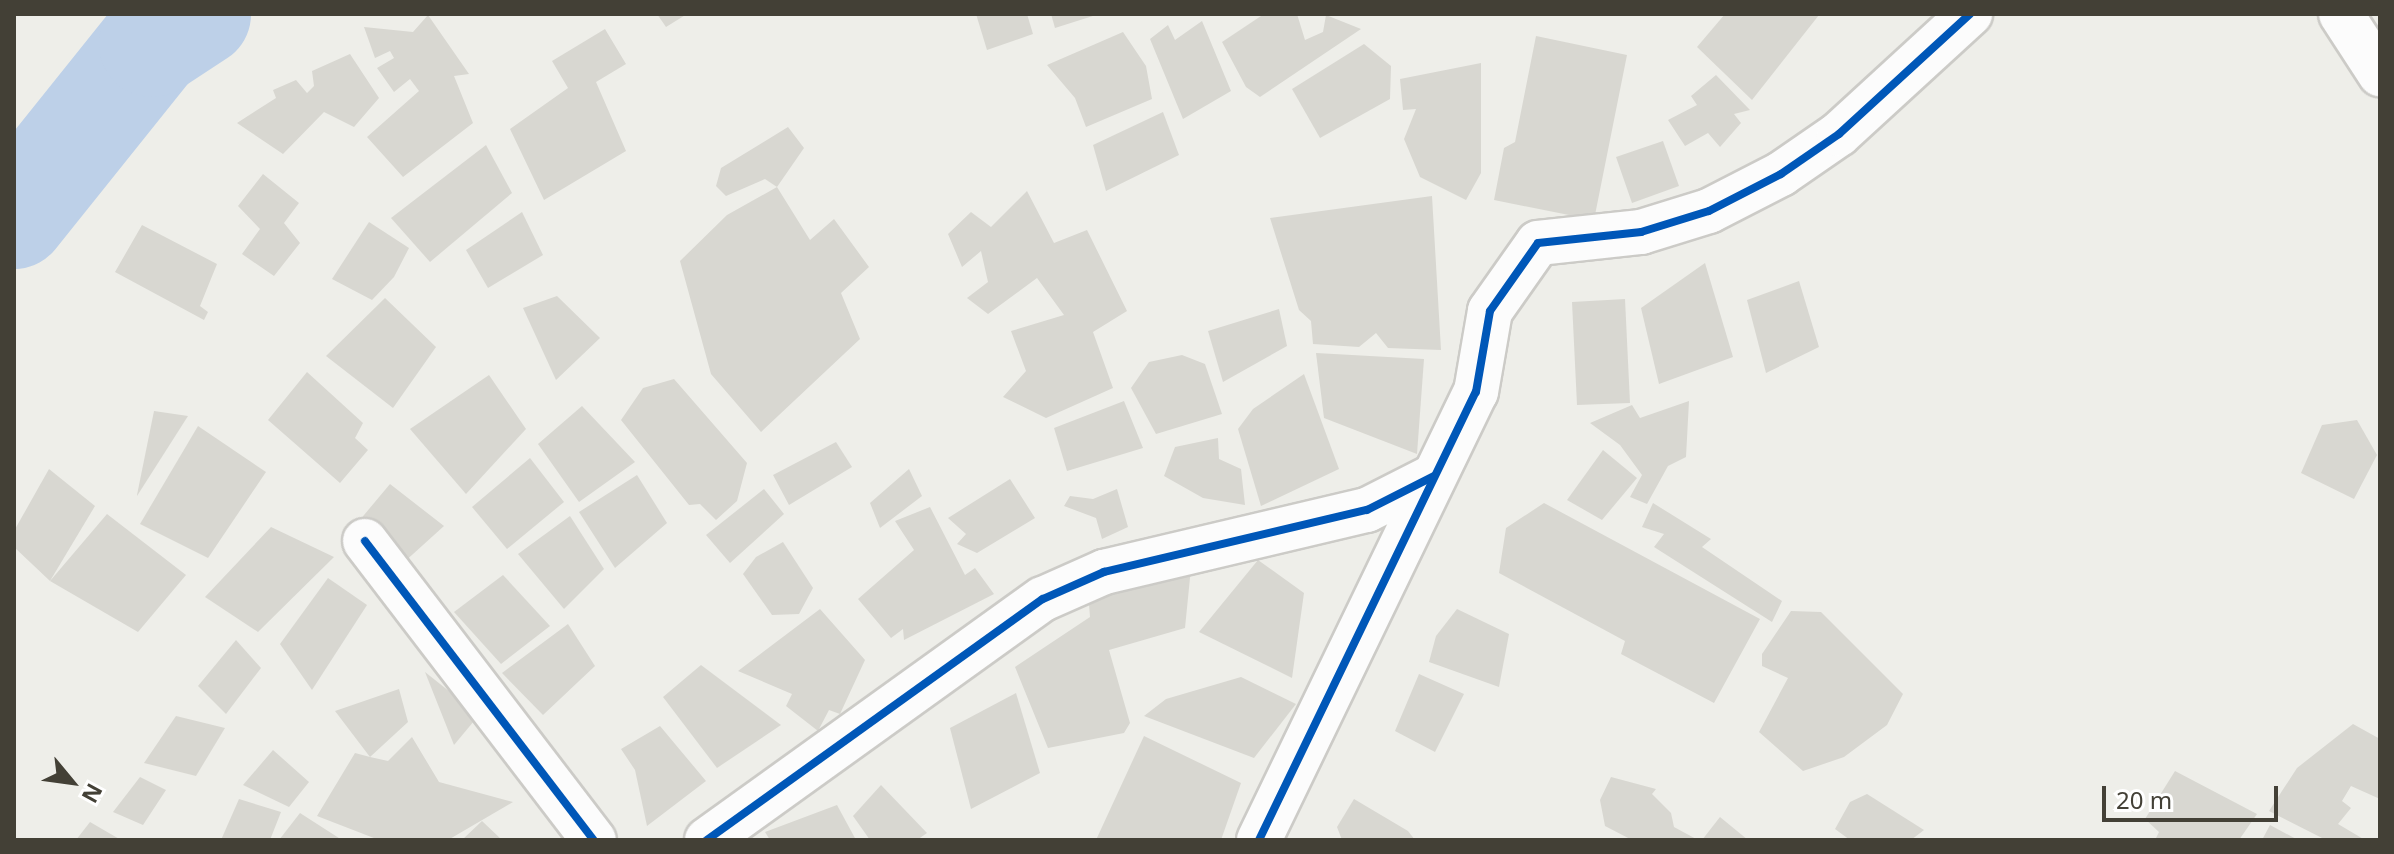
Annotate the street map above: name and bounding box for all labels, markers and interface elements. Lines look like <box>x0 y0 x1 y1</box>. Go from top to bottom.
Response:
north arrow <box>32 742 112 822</box>
scale bar <box>2106 770 2282 820</box>
text: N <box>76 779 110 809</box>
text: 20 m <box>2116 783 2172 816</box>

